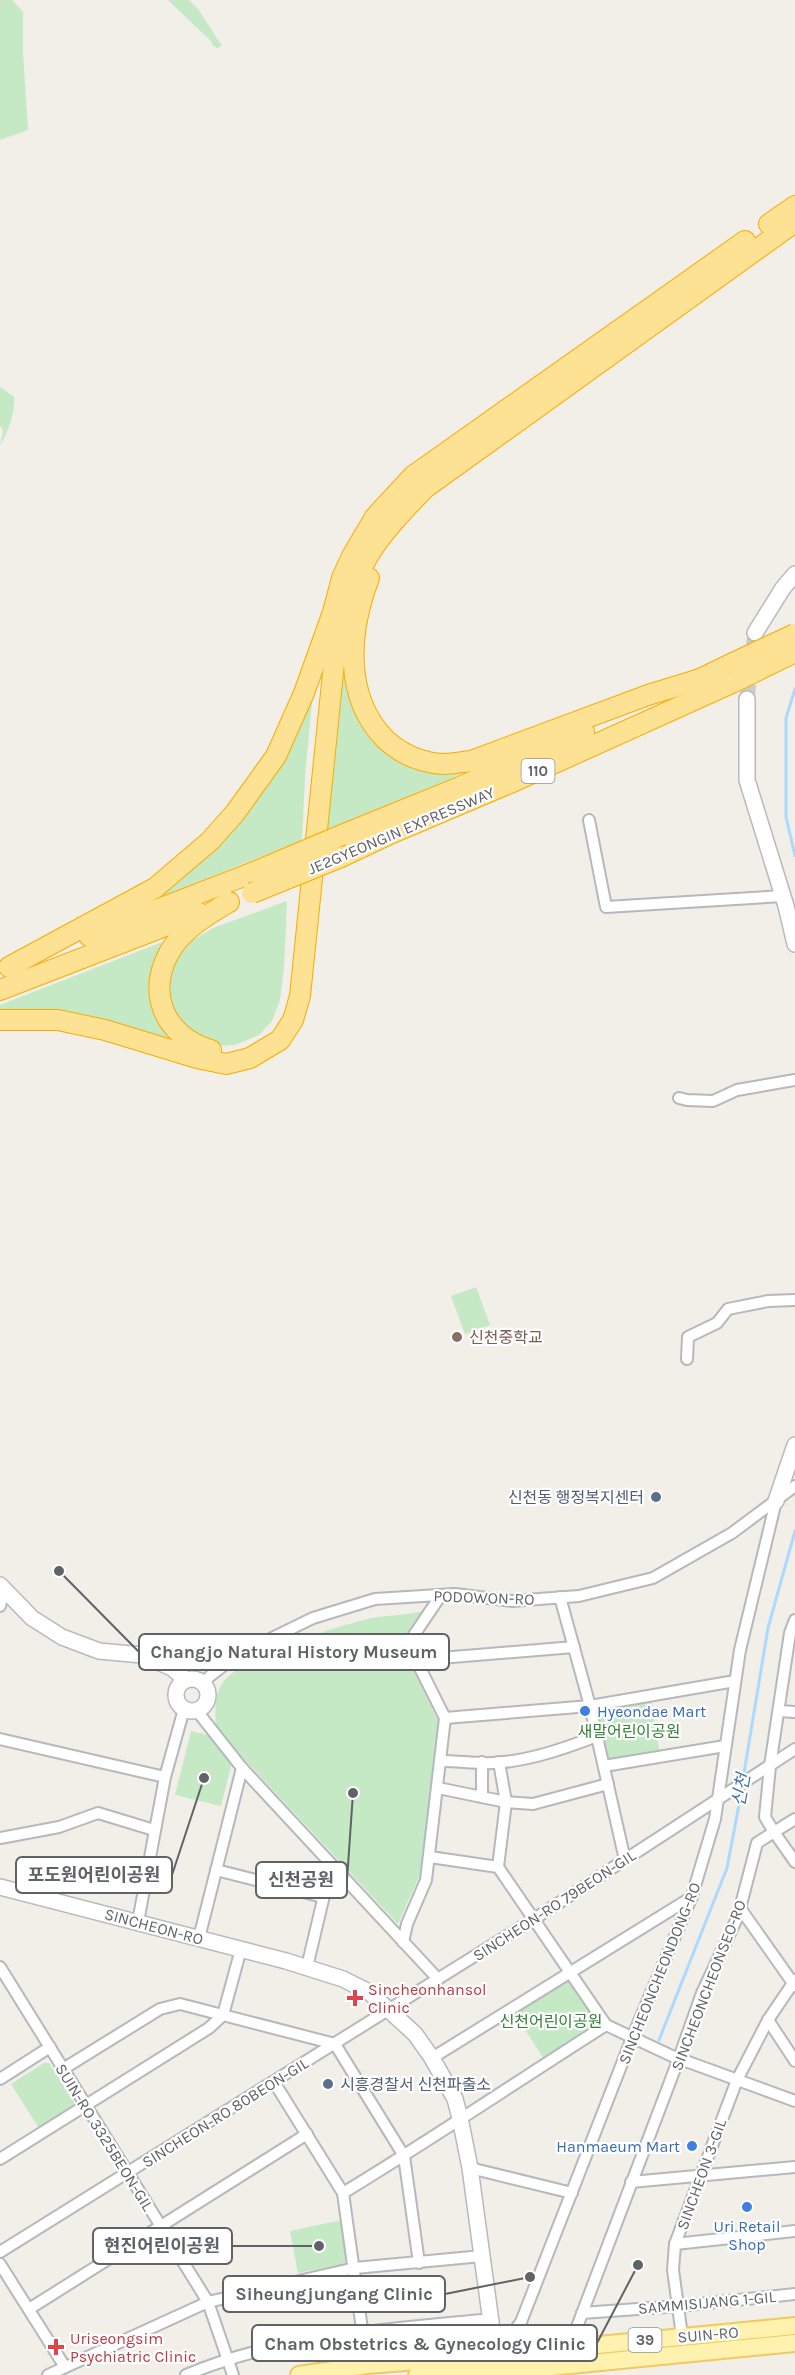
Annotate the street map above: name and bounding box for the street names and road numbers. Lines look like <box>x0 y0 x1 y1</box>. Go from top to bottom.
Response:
road number: 110 <box>522 759 554 783</box>
street label: JE2GYEONGIN EXPRESSWAY <box>305 782 498 879</box>
street label: PODOWON-RO <box>433 1586 535 1609</box>
street label: SINCHEON-RO 79BEON-GIL <box>469 1845 640 1965</box>
street label: SINCHEONCHEONDONG-RO <box>614 1879 705 2067</box>
street label: SINCHEONCHEONSEO-RO <box>667 1897 750 2073</box>
street label: SINCHEON-RO <box>102 1904 205 1949</box>
street label: SINCHEON-RO 80BEON-GIL <box>139 2053 312 2172</box>
street label: SUIN-RO 3325BEON-GIL <box>51 2060 158 2215</box>
street label: SINCHEON 3-GIL <box>673 2115 731 2232</box>
street label: SAMMISIJANG 1-GIL <box>637 2287 777 2318</box>
street label: SUIN-RO <box>677 2322 739 2347</box>
road number: 39 <box>628 2328 662 2352</box>

